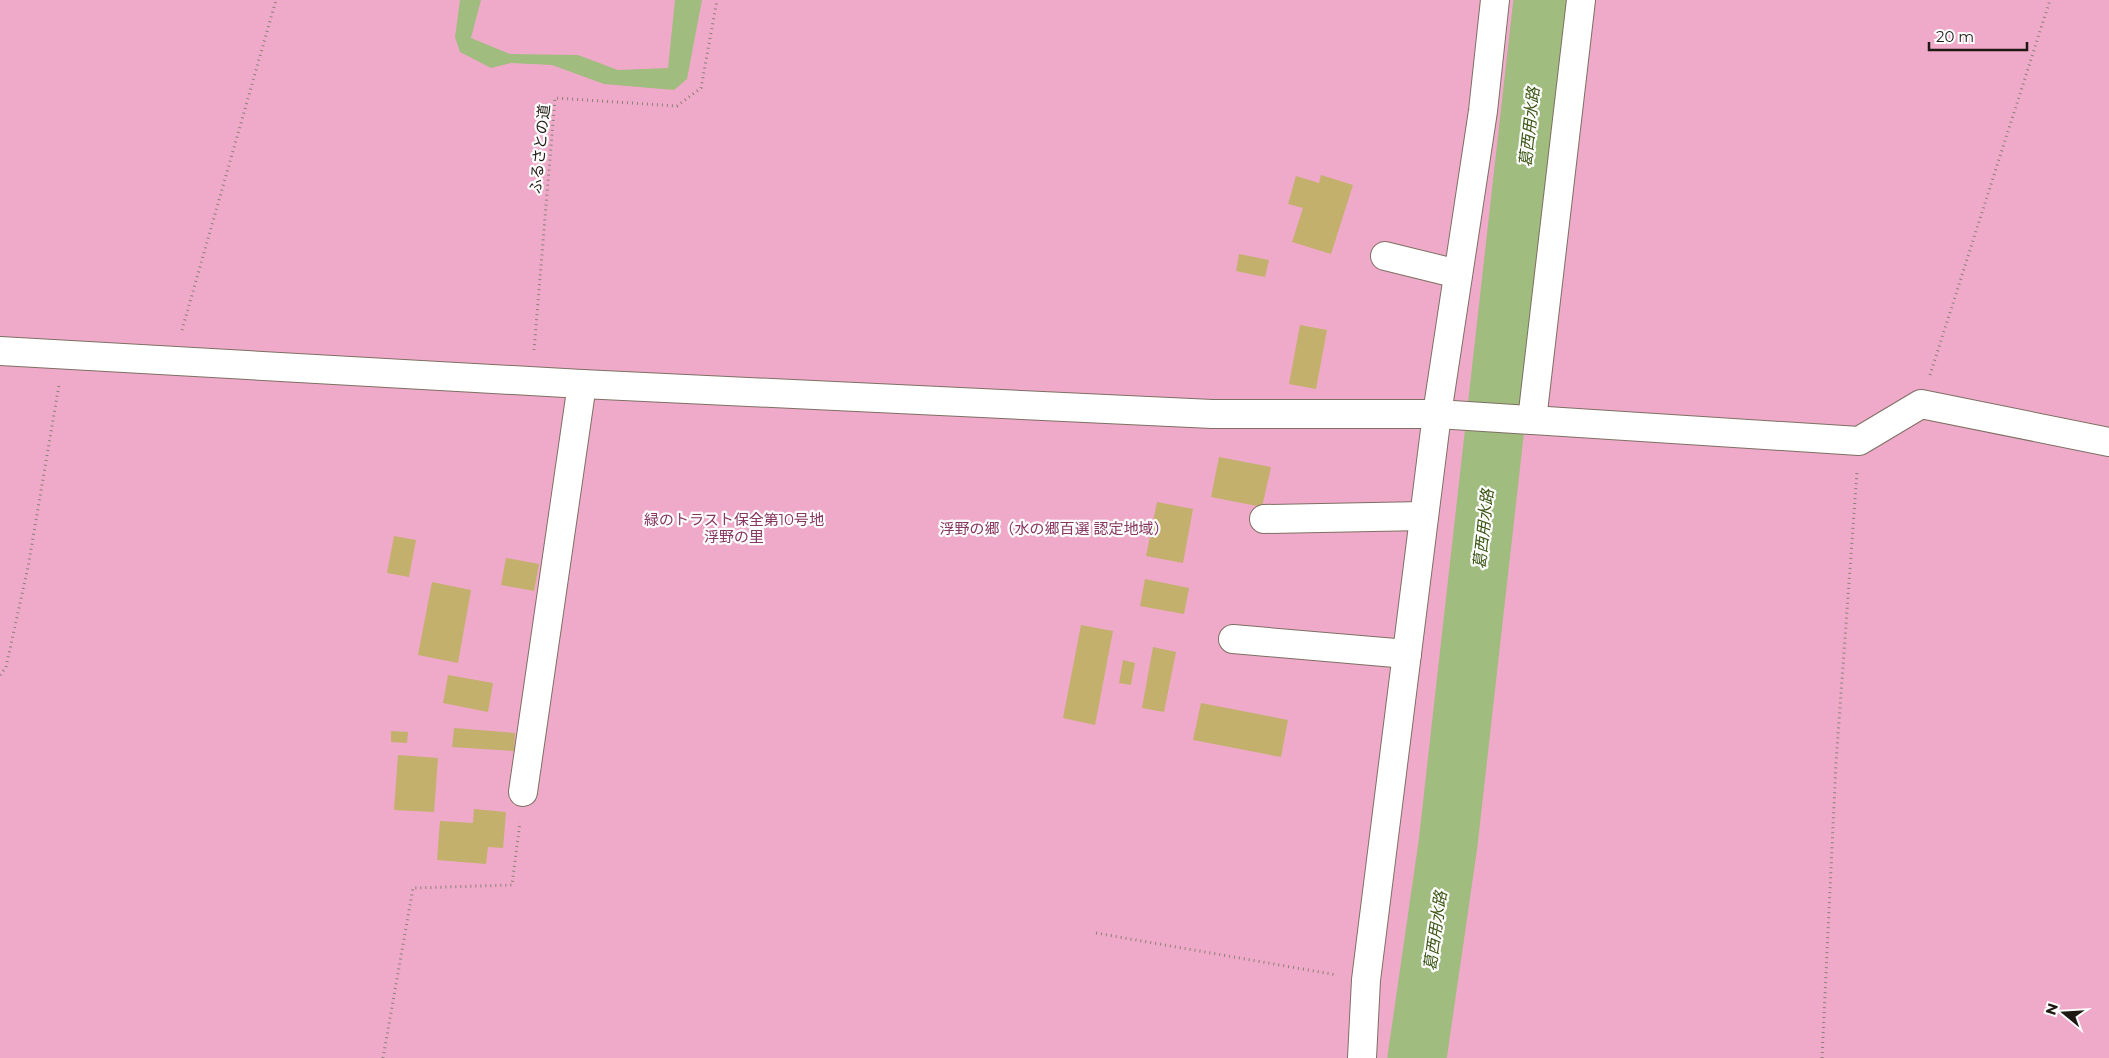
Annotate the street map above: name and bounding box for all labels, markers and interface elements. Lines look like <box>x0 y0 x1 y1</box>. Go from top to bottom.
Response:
scale bar <box>1929 20 2026 52</box>
text: 20 m <box>1936 27 1974 46</box>
water label: 葛西用水路 <box>1516 84 1543 168</box>
street label: ふるさとの道 <box>525 103 554 195</box>
water label: 葛西用水路 <box>1470 486 1497 570</box>
park label: 緑のトラスト保全第10号地 浮野の里 <box>644 510 824 546</box>
park label: 浮野の郷（水の郷百選 認定地域） <box>940 519 1168 538</box>
water label: 葛西用水路 <box>1421 888 1451 972</box>
north arrow <box>2039 988 2089 1038</box>
text: N <box>2041 1001 2062 1017</box>

